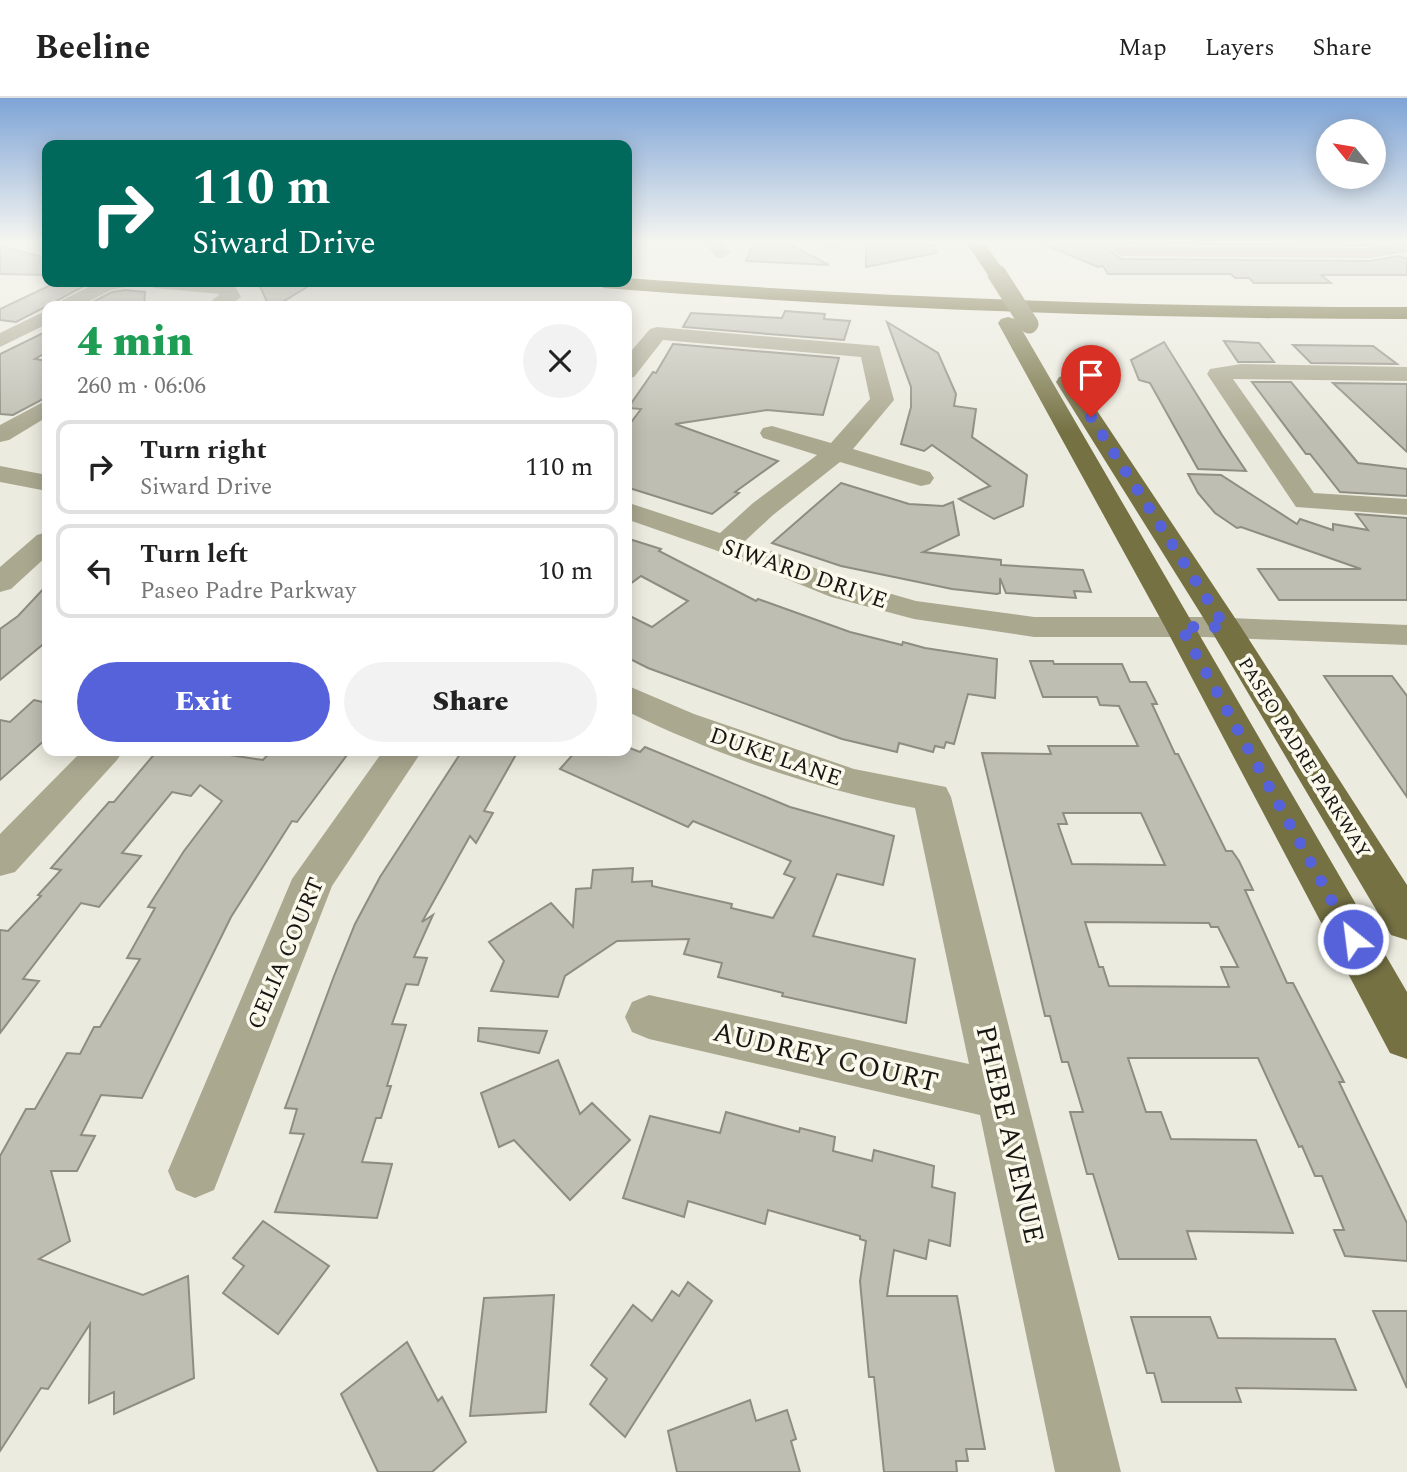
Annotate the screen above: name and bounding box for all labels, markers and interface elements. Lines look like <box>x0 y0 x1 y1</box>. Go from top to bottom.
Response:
text: Beeline <box>35 23 150 73</box>
text: Map <box>1118 30 1167 66</box>
text: Layers <box>1205 30 1275 66</box>
text: Share <box>1313 30 1372 66</box>
north arrow <box>1316 119 1386 189</box>
map controls <box>1316 119 1386 189</box>
text: 110 m <box>192 151 331 226</box>
icon: right <box>77 168 168 259</box>
text: Siward Drive <box>192 219 376 268</box>
text: 4 min <box>77 311 193 374</box>
button: close <box>523 324 597 398</box>
pin <box>1061 345 1121 417</box>
icon: arrive <box>1072 356 1110 394</box>
text: 260 m · 06:06 <box>77 369 206 404</box>
text: Turn right <box>140 430 267 470</box>
text: 110 m <box>525 447 593 487</box>
icon: right <box>81 448 119 486</box>
text: Siward Drive <box>140 470 272 505</box>
street label: SIWARD DRIVE <box>717 530 892 619</box>
text: Turn left <box>140 534 248 574</box>
text: 10 m <box>538 551 593 591</box>
icon: left <box>81 552 119 590</box>
text: Paseo Padre Parkway <box>140 574 356 609</box>
street label: PASEO PADRE PARKWAY <box>1230 652 1377 864</box>
button: Exit <box>77 662 330 742</box>
button: Share <box>344 662 597 742</box>
street label: DUKE LANE <box>705 718 846 796</box>
street label: CELIA COURT <box>239 872 334 1035</box>
position arrow <box>1316 902 1390 976</box>
street label: AUDREY COURT <box>709 1011 943 1104</box>
street label: PHEBE AVENUE <box>964 1021 1056 1248</box>

